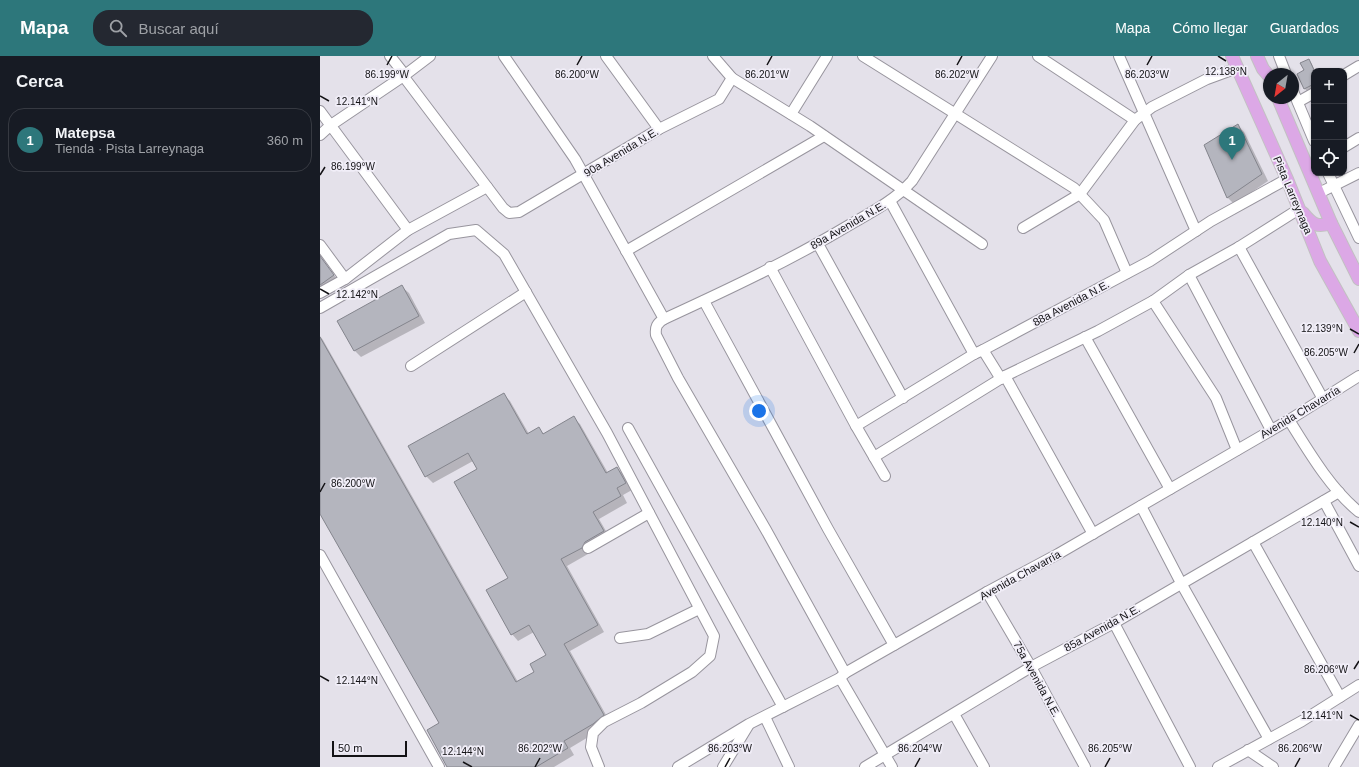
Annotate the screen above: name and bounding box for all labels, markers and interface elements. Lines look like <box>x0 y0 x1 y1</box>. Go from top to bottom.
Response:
search box <box>93 10 373 46</box>
text: Mapa <box>20 17 69 38</box>
icon: search <box>107 17 129 39</box>
text: Buscar aquí <box>139 20 219 37</box>
text: Mapa <box>1115 20 1150 36</box>
text: Cómo llegar <box>1172 20 1248 36</box>
text: Guardados <box>1270 20 1339 36</box>
text: 12.138°N <box>1205 66 1247 77</box>
north arrow <box>1263 68 1299 104</box>
map controls <box>1311 68 1347 176</box>
button: + <box>1311 68 1347 104</box>
text: 86.199°W <box>365 69 410 80</box>
text: 86.200°W <box>555 69 600 80</box>
text: 86.201°W <box>745 69 790 80</box>
text: 86.202°W <box>935 69 980 80</box>
text: 86.203°W <box>1125 69 1170 80</box>
text: Cerca <box>16 72 63 91</box>
text: 12.141°N <box>336 96 378 107</box>
button: − <box>1311 104 1347 140</box>
text: Matepsa <box>55 124 115 141</box>
street label: 90a Avenida N.E. <box>582 125 660 179</box>
pin: 1 <box>1219 127 1245 160</box>
text: 1 <box>26 133 34 148</box>
text: 360 m <box>267 133 303 148</box>
button: locate <box>1311 140 1347 176</box>
text: Tienda · Pista Larreynaga <box>55 141 204 156</box>
street label: Pista Larreynaga <box>1271 154 1315 236</box>
text: 86.199°W <box>331 161 376 172</box>
street label: 89a Avenida N.E. <box>808 199 888 251</box>
street label: 88a Avenida N.E. <box>1031 278 1111 328</box>
text: 12.142°N <box>336 289 378 300</box>
text: 12.139°N <box>1301 323 1343 334</box>
text: 86.205°W <box>1304 347 1349 358</box>
street label: Avenida Chavarría <box>1258 383 1343 441</box>
your location <box>749 401 769 421</box>
text: 86.200°W <box>331 478 376 489</box>
text: 12.140°N <box>1301 517 1343 528</box>
street label: Avenida Chavarría <box>977 547 1063 602</box>
street label: 85a Avenida N.E. <box>1062 602 1142 654</box>
street label: 75a Avenida N.E. <box>1011 639 1063 719</box>
text: 86.206°W <box>1304 664 1349 675</box>
text: 12.144°N <box>336 675 378 686</box>
text: 12.141°N <box>1301 710 1343 721</box>
scale bar <box>332 739 407 758</box>
text: 50 m <box>338 742 362 754</box>
text: 86.202°W <box>518 743 563 754</box>
text: 86.203°W <box>708 743 753 754</box>
text: 86.204°W <box>898 743 943 754</box>
text: 86.205°W <box>1088 743 1133 754</box>
text: 86.206°W <box>1278 743 1323 754</box>
text: 12.144°N <box>442 746 484 757</box>

